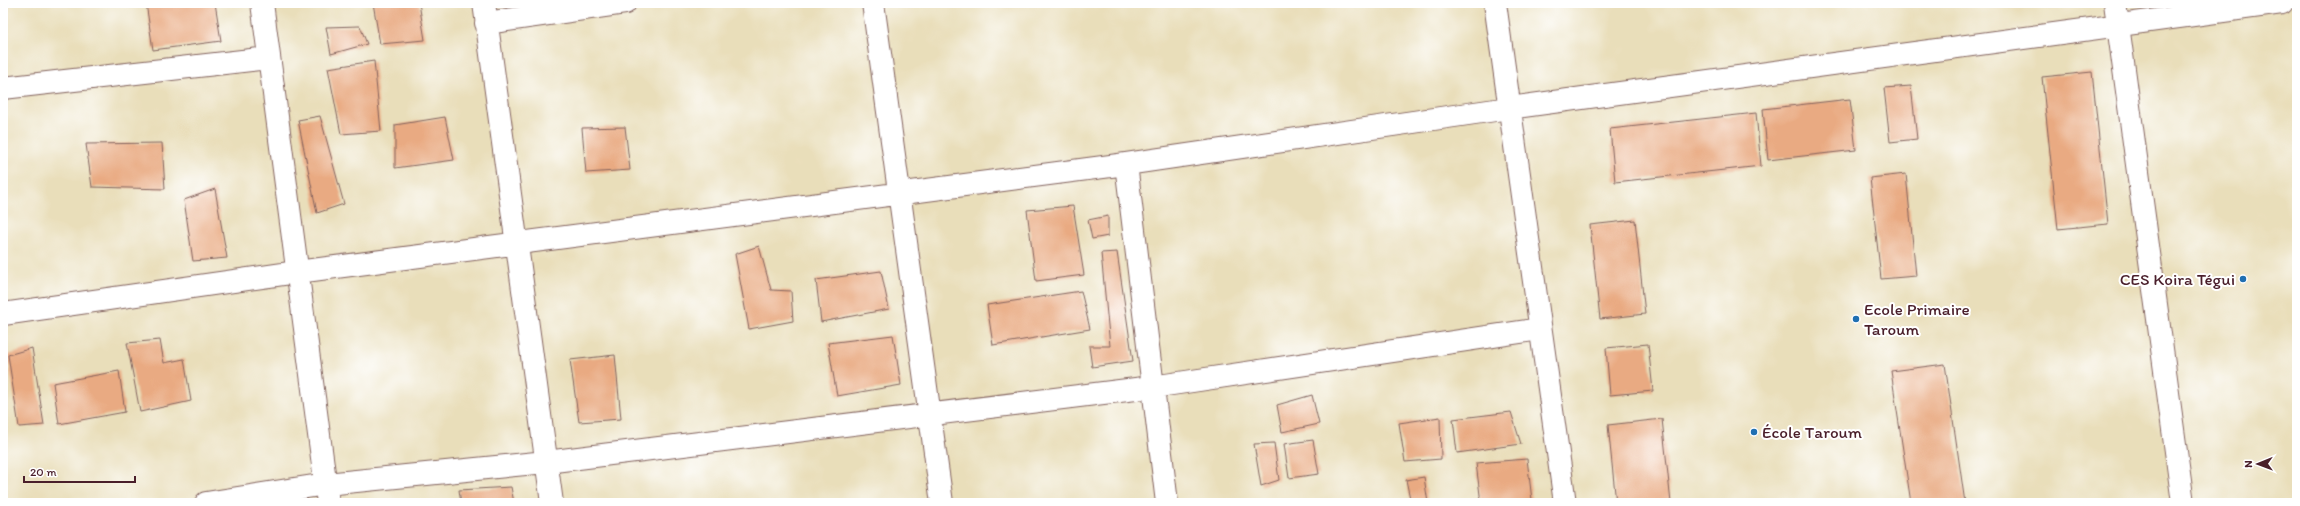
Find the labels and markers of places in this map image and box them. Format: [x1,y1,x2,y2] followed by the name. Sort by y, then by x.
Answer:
[2120,269,2235,289] place label: CES Koira Tégui
[2238,274,2248,284] marker: CES Koira Tégui
[1864,299,1970,339] place label: Ecole Primaire Taroum
[1851,314,1861,324] marker: Ecole Primaire Taroum
[1762,422,1862,442] place label: École Taroum
[1749,427,1759,437] marker: École Taroum

